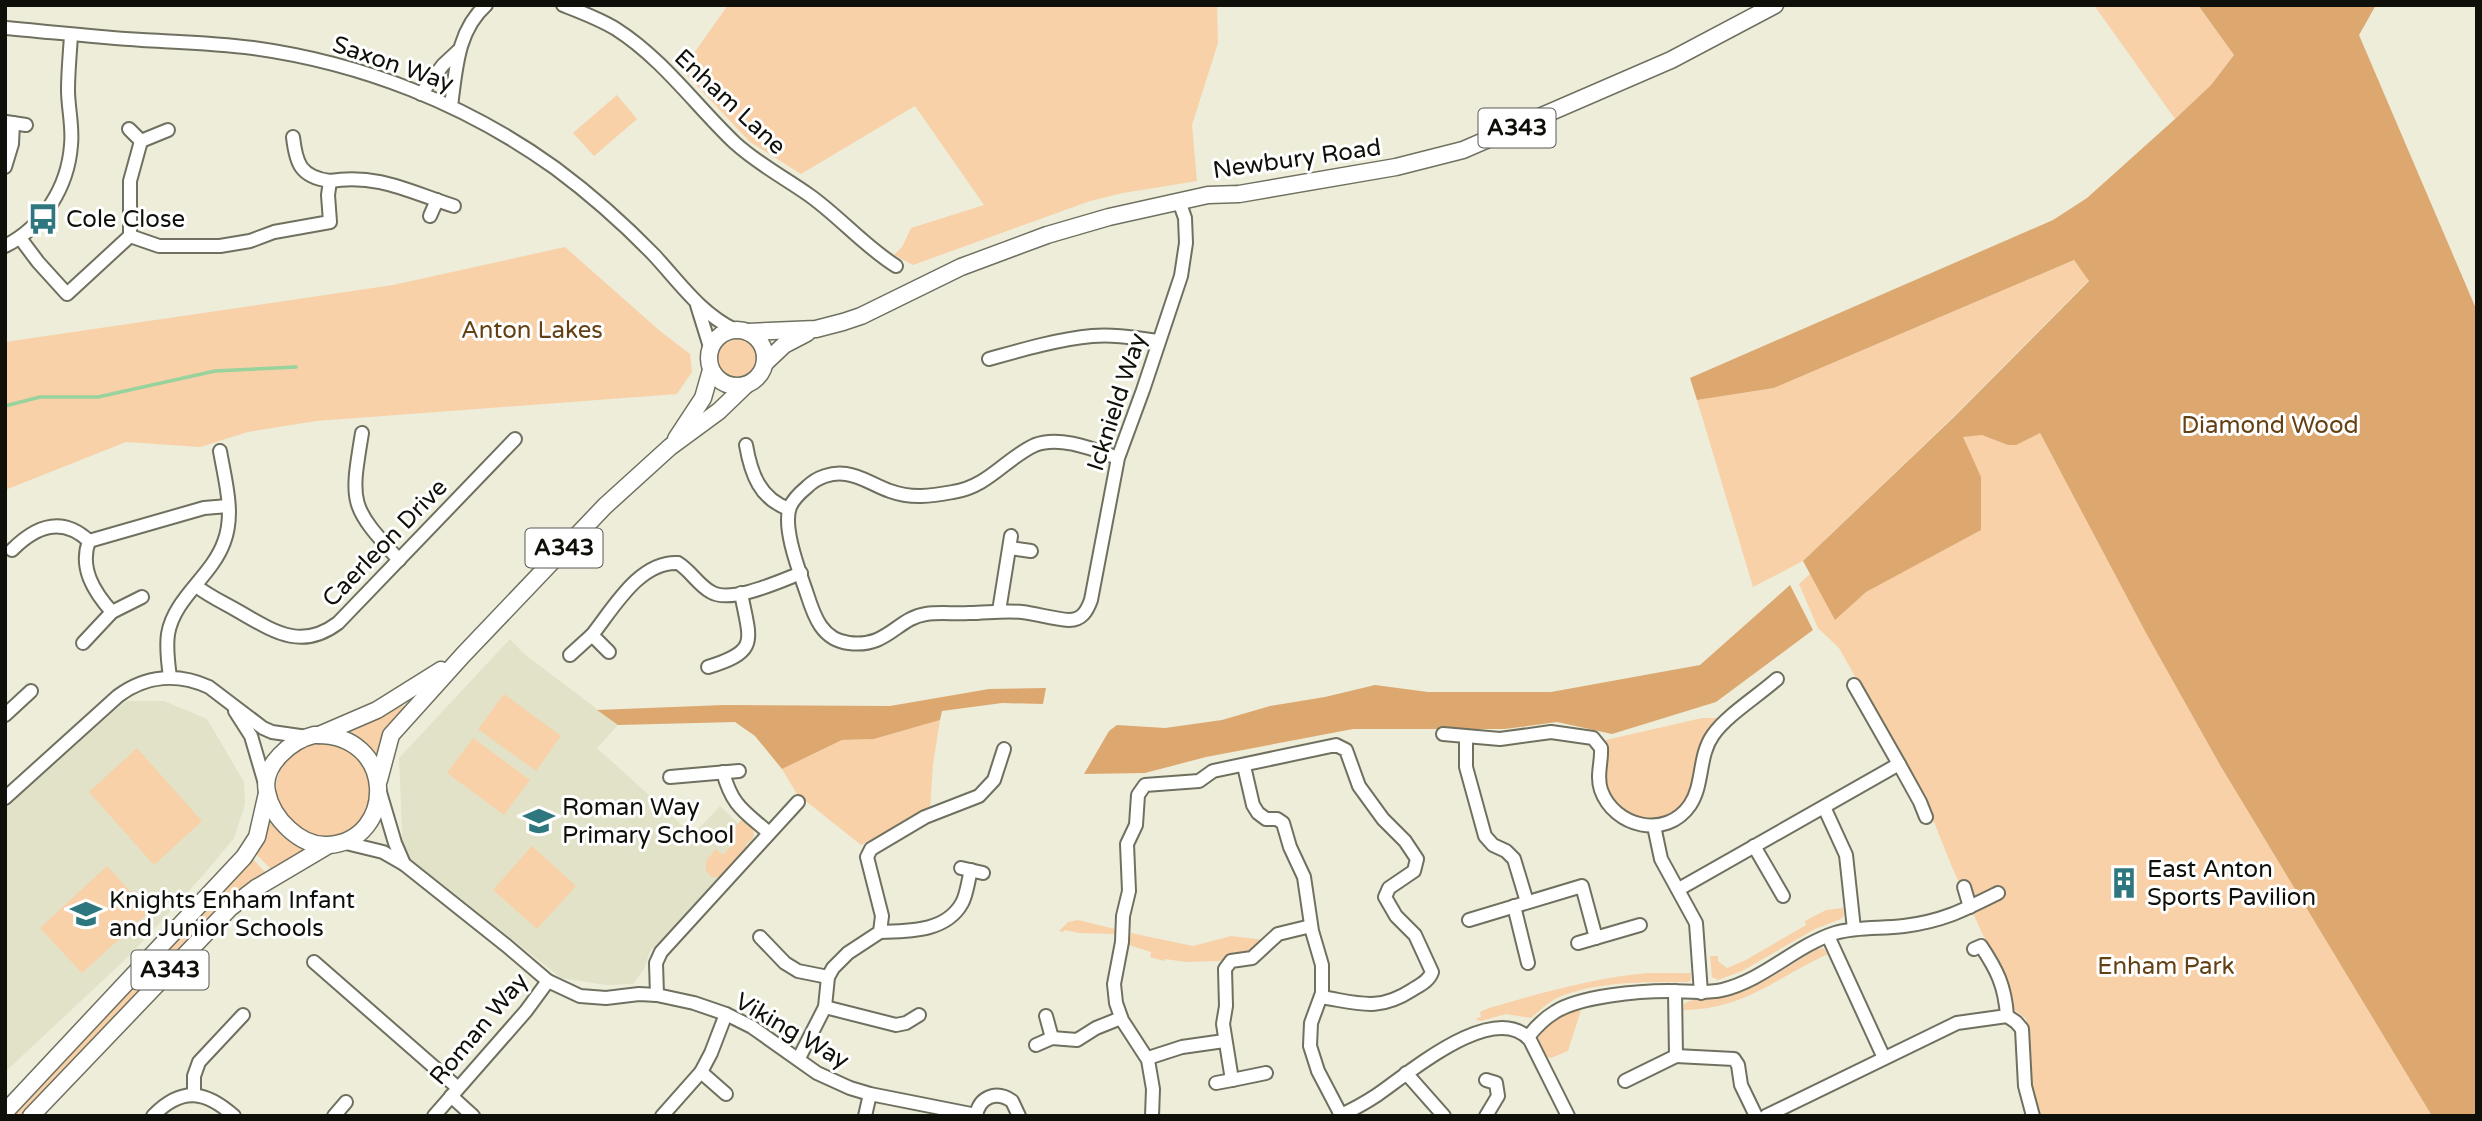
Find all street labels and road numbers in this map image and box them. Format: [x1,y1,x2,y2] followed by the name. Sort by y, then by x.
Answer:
[329,30,457,98] street label: Saxon Way
[668,43,792,161] street label: Enham Lane
[1478,108,1556,148] road number: A343
[1211,133,1383,185] street label: Newbury Road
[1081,329,1153,475] street label: Icknield Way
[317,473,453,613] street label: Caerleon Drive
[526,528,602,568] road number: A343
[132,951,208,990] road number: A343
[424,967,534,1091] street label: Roman Way
[730,987,854,1075] street label: Viking Way

